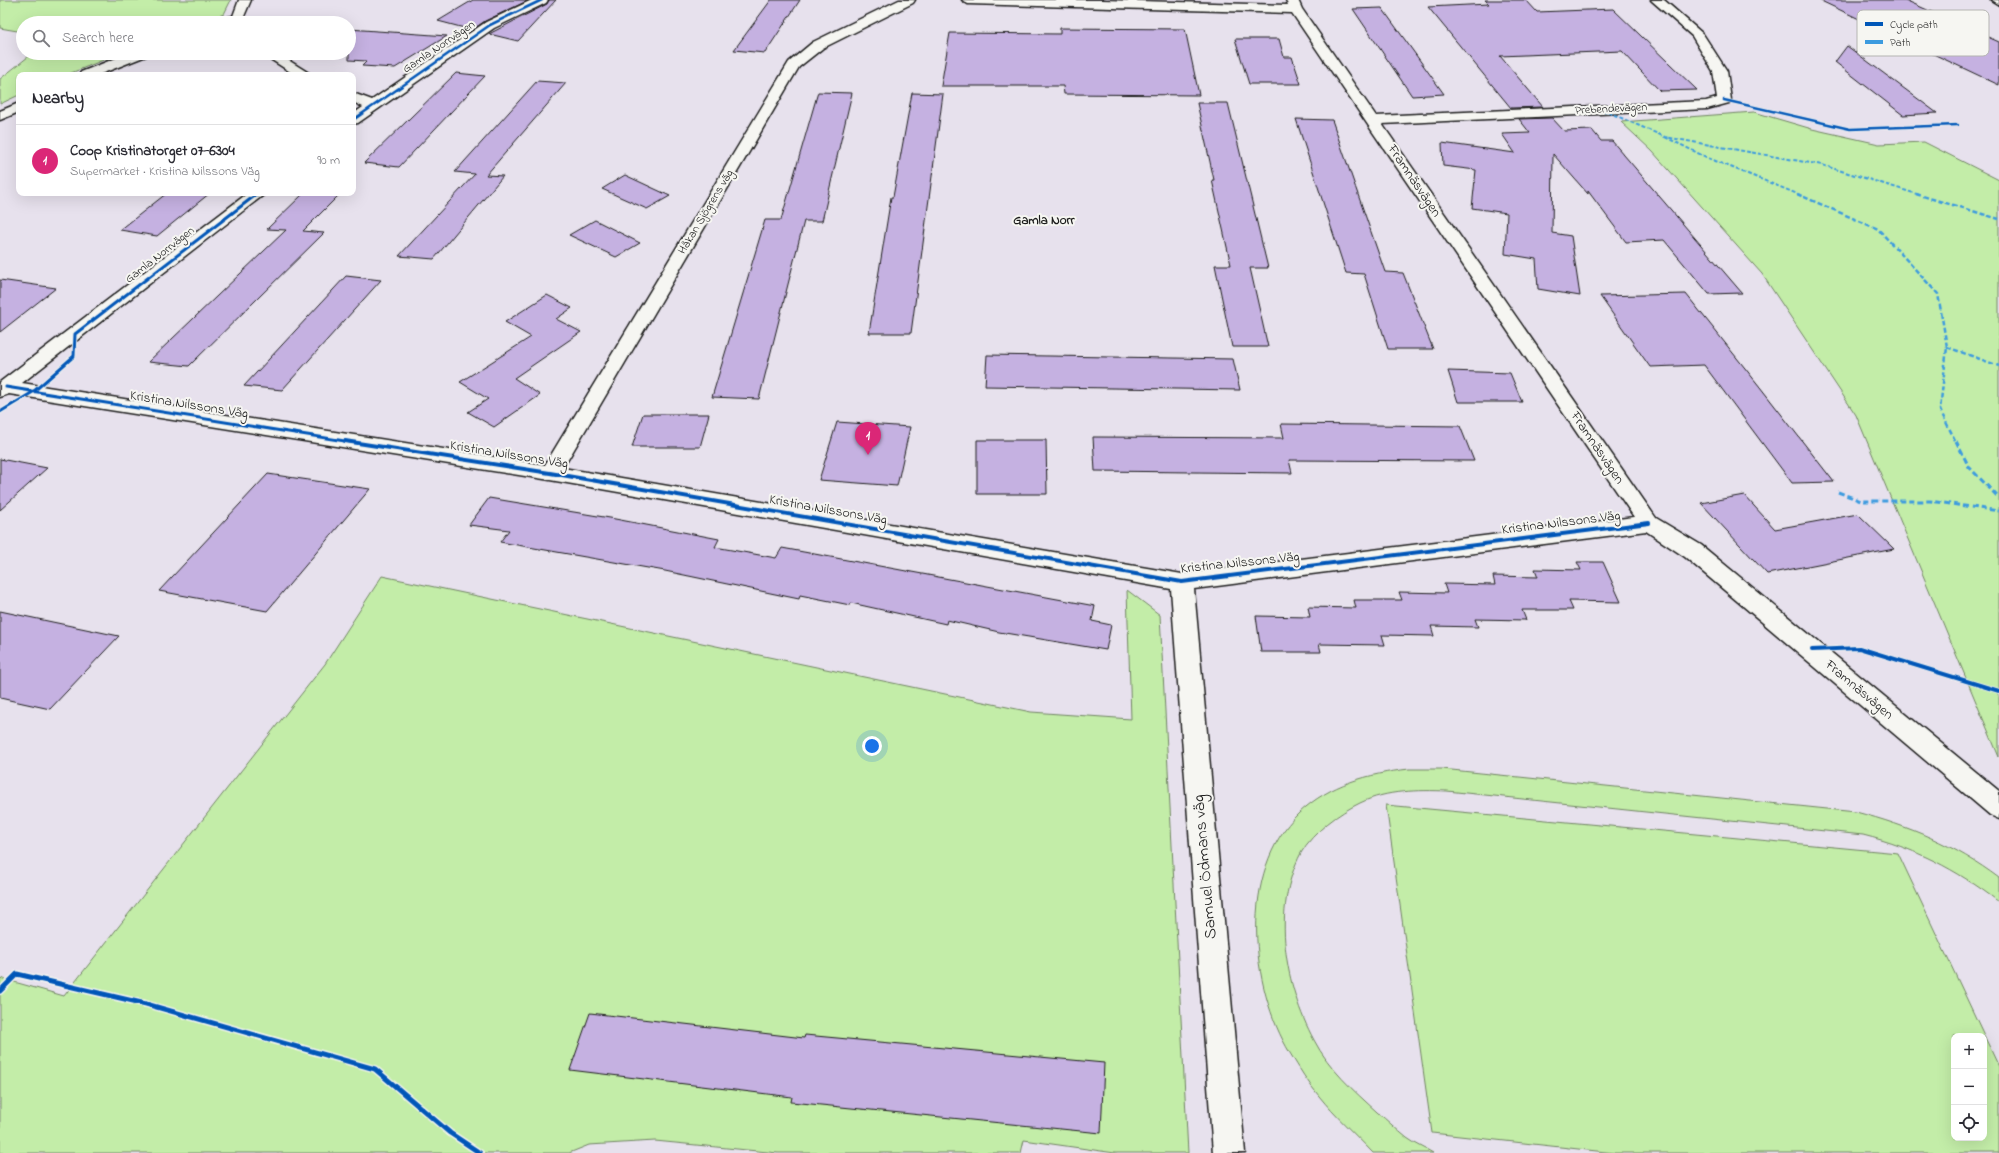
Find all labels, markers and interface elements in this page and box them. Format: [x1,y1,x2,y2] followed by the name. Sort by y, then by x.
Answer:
[1857,10,1989,56] legend
[16,16,356,60] search box
[399,16,479,79] street label: Gamla Norrvägen
[1890,17,1938,34] text: Cycle path
[30,27,52,49] icon: search
[62,27,134,49] text: Search here
[1890,35,1911,51] text: Path
[32,86,84,111] text: Nearby
[1574,98,1648,121] street label: Prebendevägen
[70,140,235,162] text: Coop Kristinatorget 07-6304
[1380,140,1446,222] street label: Framnäsvägen
[43,151,47,170] text: 1
[317,151,340,170] text: 90 m
[70,162,260,181] text: Supermarket · Kristina Nilssons Väg
[674,166,739,258] street label: Håkan Sjögrens väg
[1013,211,1076,230] district label: Gamla Norr
[121,222,199,289] street label: Gamla Norrvägen
[128,385,250,426] street label: Kristina Nilssons Väg
[1563,407,1629,489] street label: Framnäsvägen
[855,422,881,455] pin: 1
[448,435,570,476] street label: Kristina Nilssons Väg
[767,489,889,532] street label: Kristina Nilssons Väg
[1501,505,1622,542] street label: Kristina Nilssons Väg
[1180,546,1301,581] street label: Kristina Nilssons Väg
[1819,654,1898,726] street label: Framnäsvägen
[862,736,882,756] your location
[1186,794,1226,940] street label: Samuel Ödmans väg
[1951,1033,1987,1141] map controls
[1951,1033,1987,1069] button: +
[1951,1069,1987,1105] button: −
[1951,1105,1987,1141] button: locate

